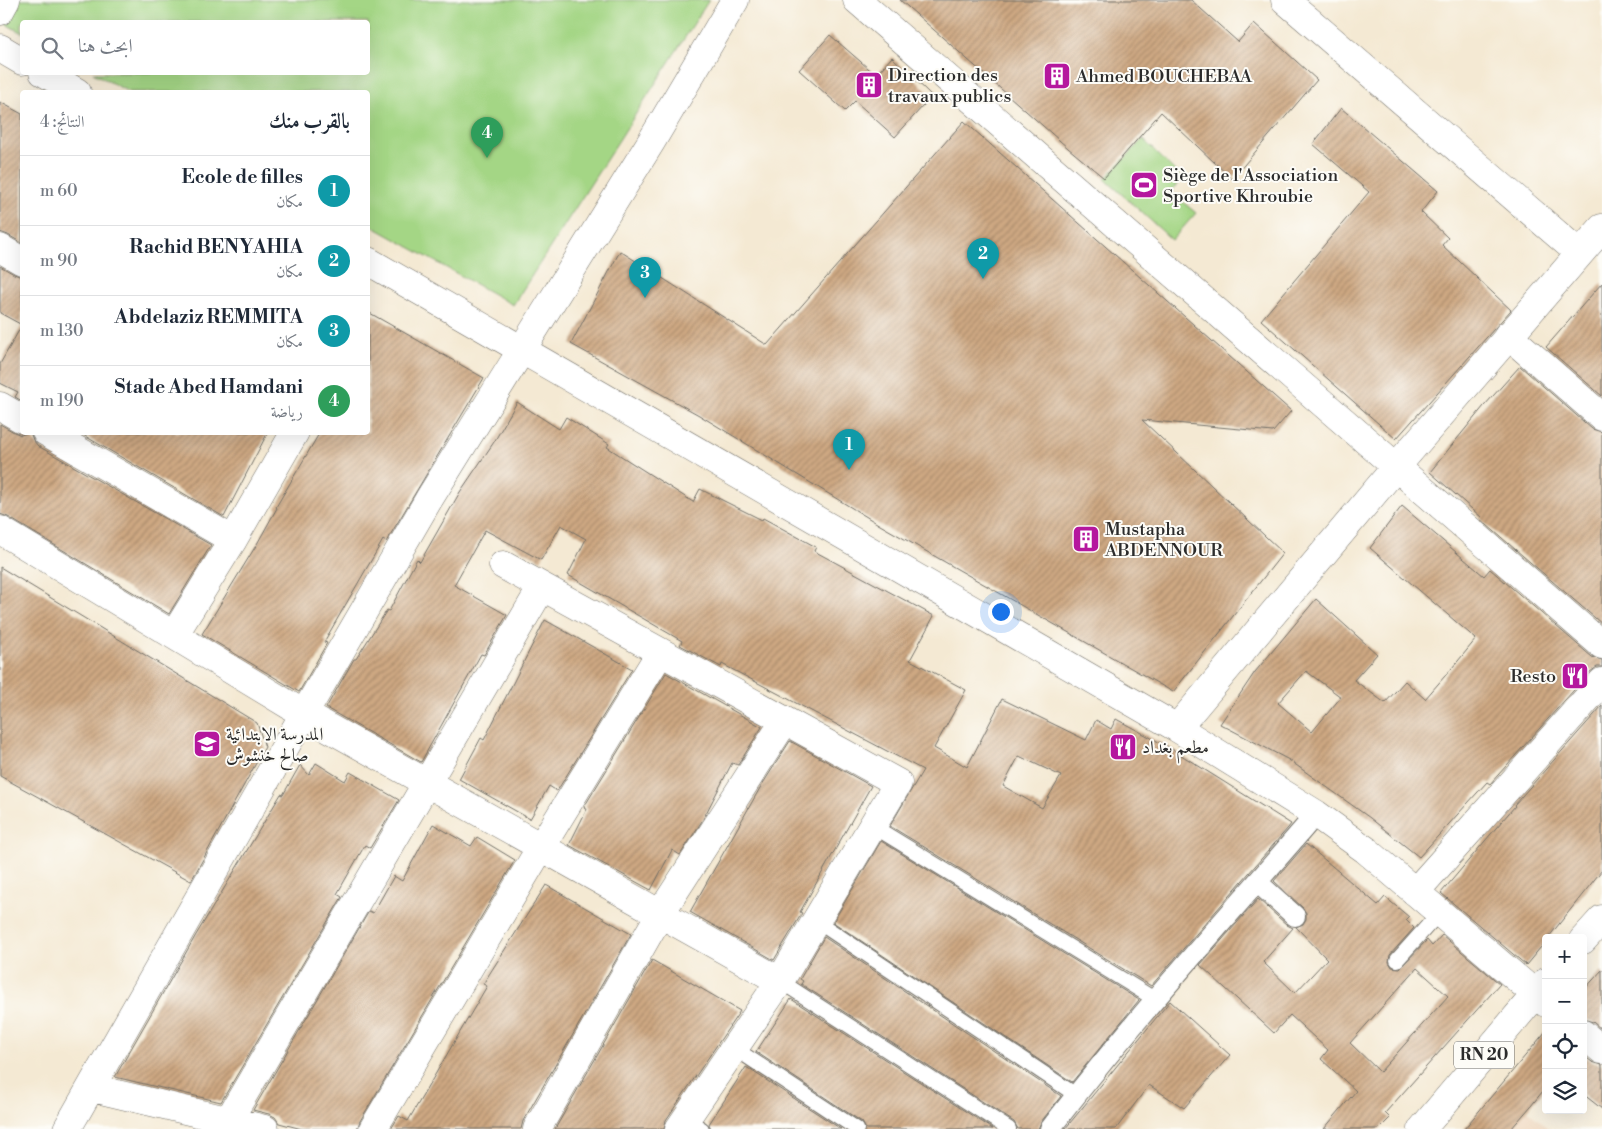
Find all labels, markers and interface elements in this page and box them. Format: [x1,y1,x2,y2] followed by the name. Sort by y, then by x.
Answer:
[20,20,370,75] search box
[38,34,66,62] icon: search
[78,34,133,58] text: ابحث هنا
[1042,61,1072,91] building icon: Ahmed BOUCHEBAA
[888,64,1011,108] place label: Direction des travaux publics
[1075,65,1253,88] place label: Ahmed BOUCHEBAA
[854,70,884,100] building icon: Direction des travaux publics
[269,109,350,135] text: بالقرب منك
[40,112,85,132] text: النتائج: 4
[471,117,503,158] pin: 4
[1163,164,1338,208] place label: Siège de l'Association Sportive Khroubie
[181,165,303,189] text: Ecole de filles
[1129,170,1159,200] sports icon: Siège de l'Association Sportive Khroubie
[40,181,78,201] text: 60 m
[330,181,338,201] text: 1
[276,192,303,212] text: مكان
[129,235,303,259] text: Rachid BENYAHIA
[967,238,999,279] pin: 2
[40,251,78,271] text: 90 m
[329,251,339,271] text: 2
[629,257,661,298] pin: 3
[276,262,303,282] text: مكان
[114,305,303,329] text: Abdelaziz REMMITA
[40,321,84,341] text: 130 m
[329,321,339,341] text: 3
[276,332,303,352] text: مكان
[114,375,303,399] text: Stade Abed Hamdani
[40,391,84,411] text: 190 m
[329,391,339,411] text: 4
[271,402,303,422] text: رياضة
[833,429,865,470] pin: 1
[1104,518,1223,562] place label: Mustapha ABDENNOUR
[1071,524,1101,554] building icon: Mustapha ABDENNOUR
[988,599,1014,625] your location
[1560,661,1590,691] restaurant icon: Resto
[1510,665,1556,688] place label: Resto
[226,723,323,771] place label: المدرسة الابتدائية صالح خنشوش
[192,729,222,759] school or university icon: المدرسة الابتدائية صالح خنشوش
[1108,732,1138,762] restaurant icon: مطعم بغداد
[1142,736,1209,764] place label: مطعم بغداد
[1542,934,1587,1114] map controls
[1542,934,1587,979] button: +
[1542,979,1587,1024] button: −
[1542,1024,1587,1069] button: locate
[1454,1042,1514,1068] road number: RN 20
[1542,1069,1587,1114] button: layers

